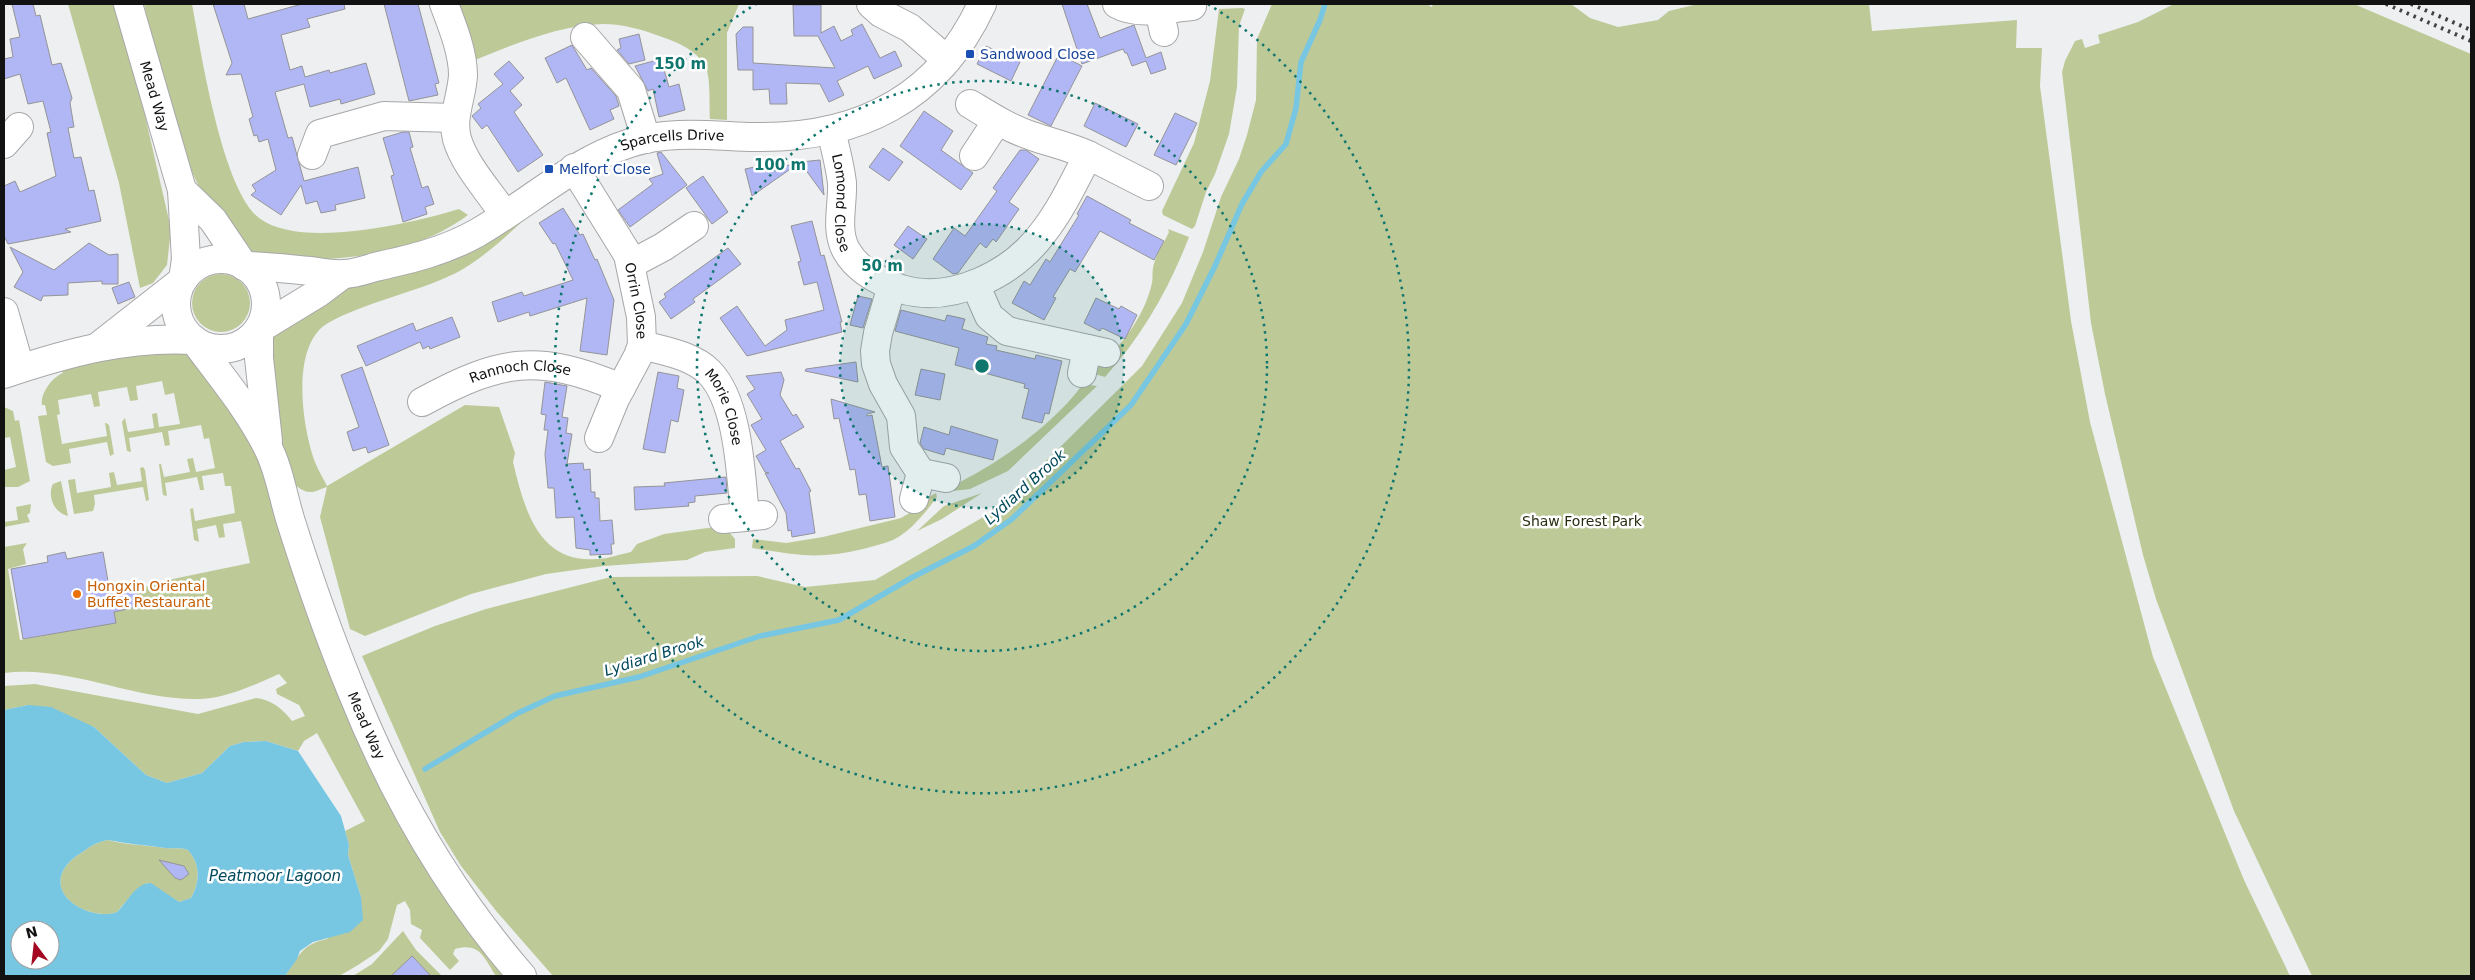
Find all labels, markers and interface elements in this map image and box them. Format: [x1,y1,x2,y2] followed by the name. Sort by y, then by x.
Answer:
[980,46,1095,62] place label: Sandwood Close
[964,48,976,60] marker: Sandwood Close
[654,55,706,73] text: 150 m
[137,59,173,133] street label: Mead Way
[618,127,725,154] street label: Sparcells Drive
[829,152,854,254] street label: Lomond Close
[754,156,806,174] text: 100 m
[559,161,651,177] place label: Melfort Close
[543,163,555,175] marker: Melfort Close
[861,257,903,275] text: 50 m
[622,261,650,339] street label: Orrin Close
[467,357,573,386] street label: Rannoch Close
[973,357,991,375] centre of rings
[702,365,745,447] street label: Morie Close
[981,445,1070,528] water label: Lydiard Brook
[1522,513,1643,529] park label: Shaw Forest Park
[87,578,211,610] place label: Hongxin Oriental Buffet Restaurant
[71,588,83,600] marker: Hongxin Oriental Buffet Restaurant
[602,632,707,680] water label: Lydiard Brook
[345,689,389,762] street label: Mead Way
[209,867,341,885] water label: Peatmoor Lagoon
[10,920,60,970] north arrow
[24,923,39,942] text: N

